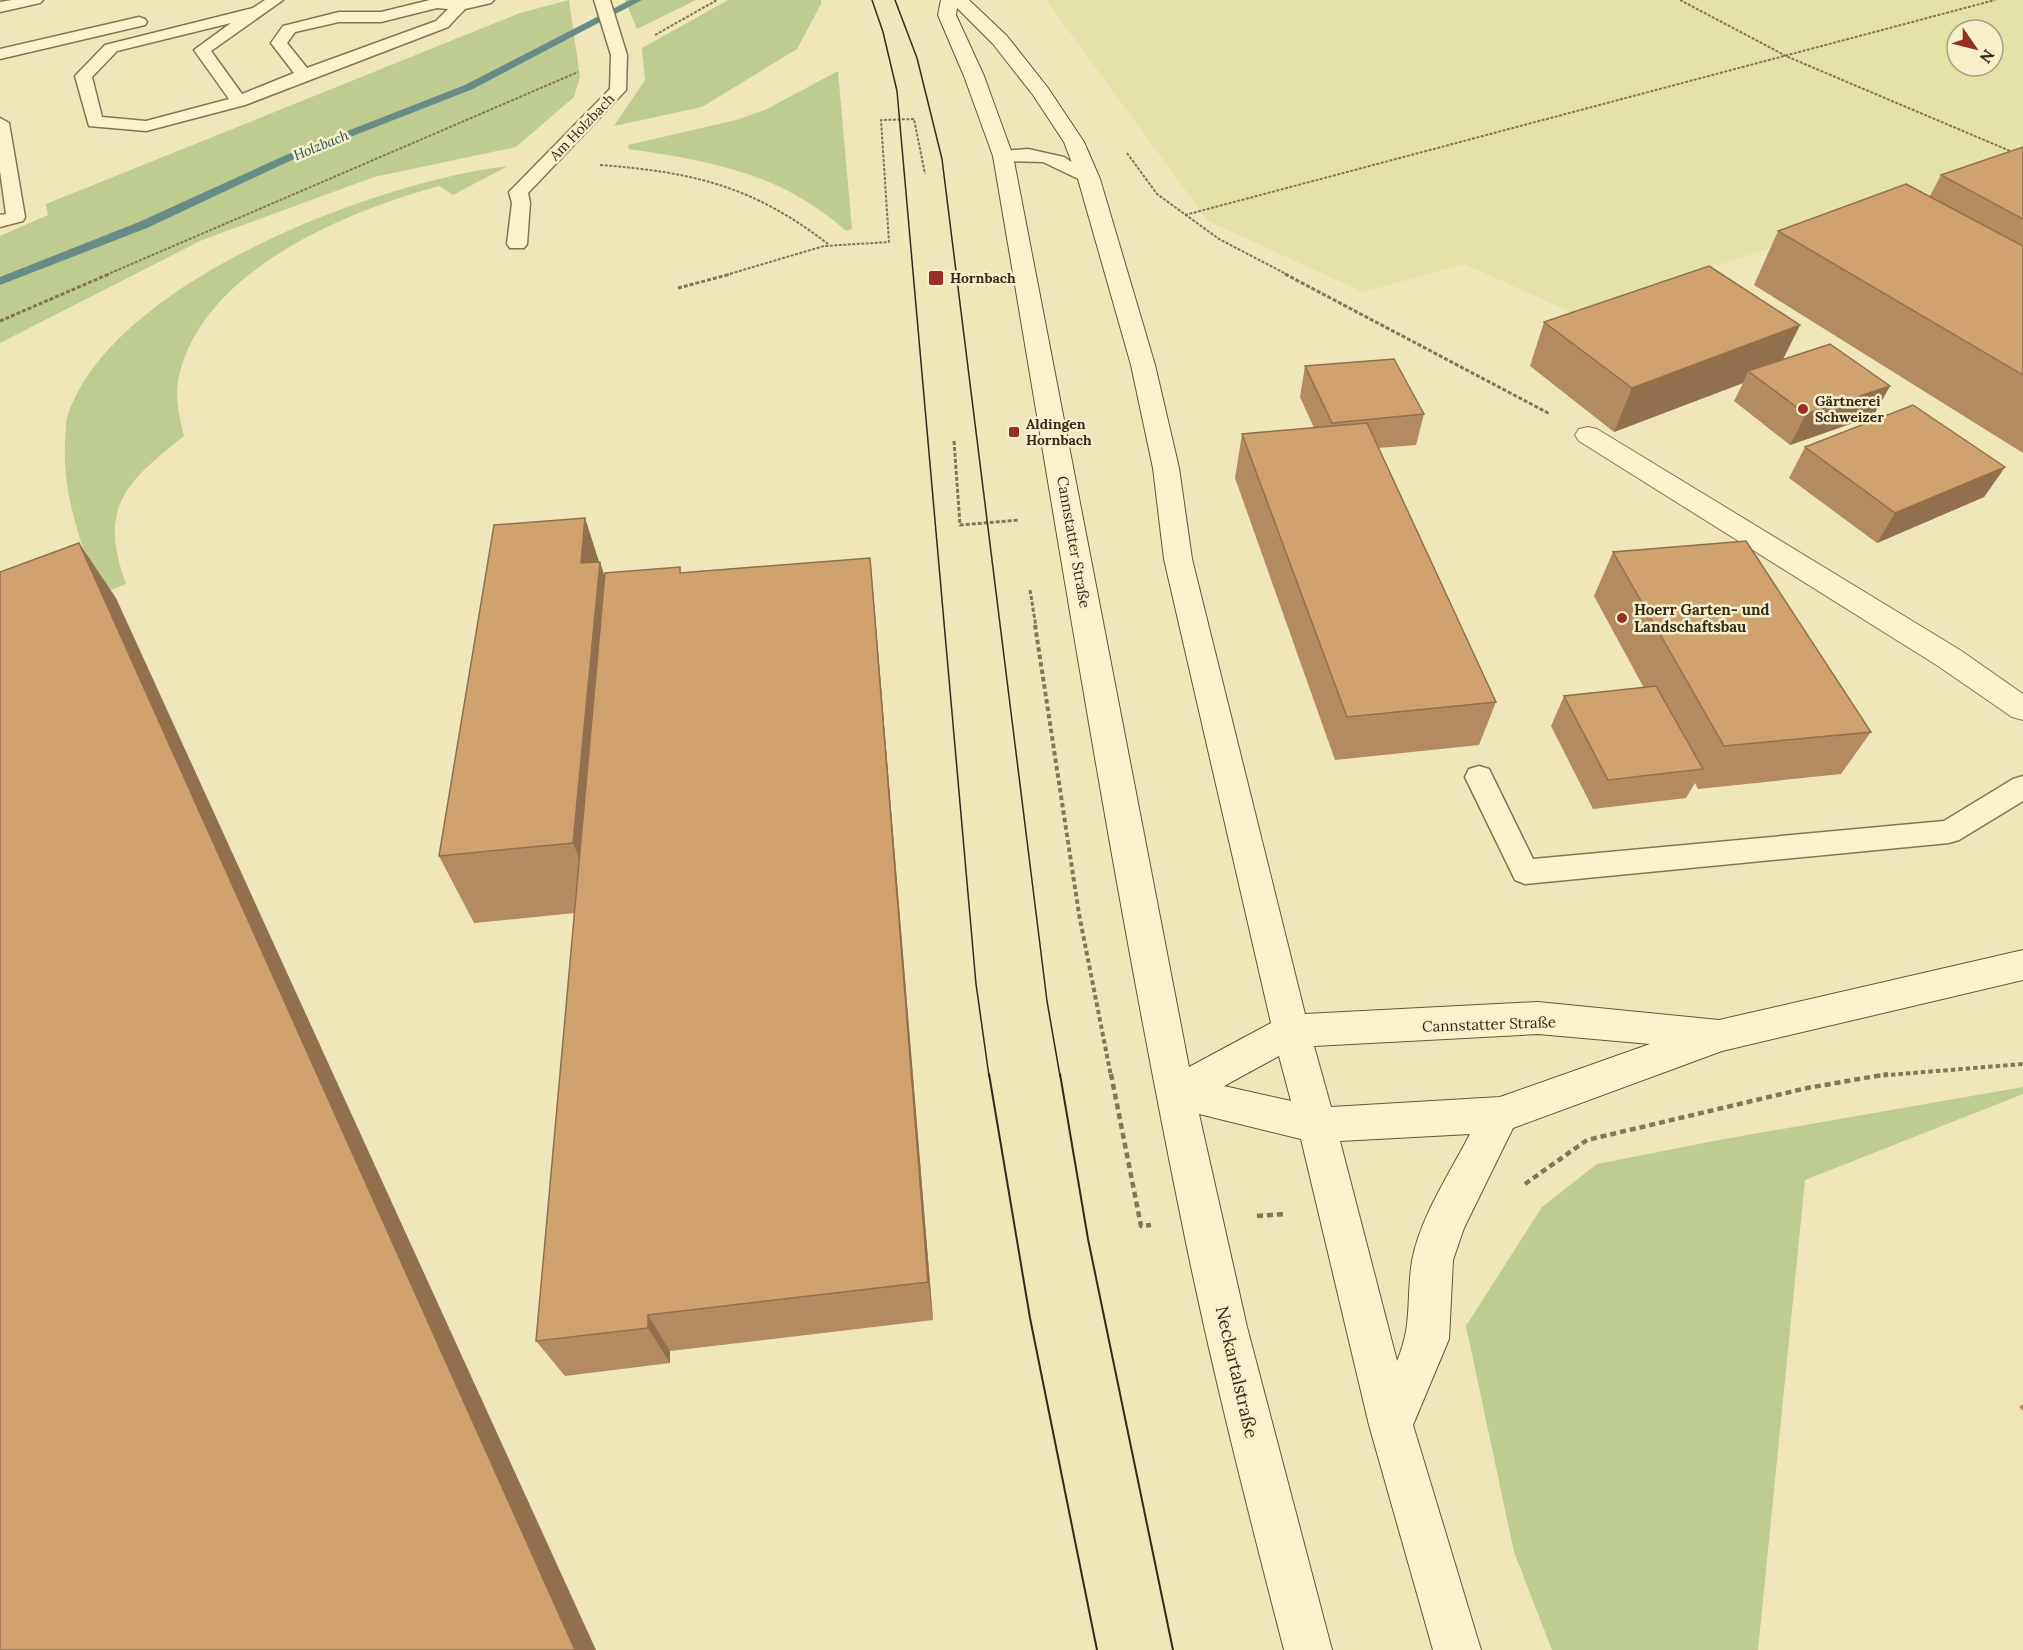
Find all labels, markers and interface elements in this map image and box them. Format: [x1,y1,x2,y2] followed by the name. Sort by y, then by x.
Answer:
[1945,18,2005,78] north arrow
[1976,46,1999,67] text: N
[545,90,618,165] street label: Am Holzbach
[291,126,351,164] water label: Holzbach
[927,269,945,287] marker: Hornbach
[950,269,1016,287] place label: Hornbach
[1815,392,1884,426] place label: Gärtnerei Schweizer
[1796,402,1810,416] marker: Gärtnerei Schweizer
[1026,415,1092,449] place label: Aldingen Hornbach
[1007,425,1021,439] marker: Aldingen Hornbach
[1053,474,1095,610] street label: Cannstatter Straße
[1634,600,1770,636] place label: Hoerr Garten- und Landschaftsbau
[1615,611,1629,625] marker: Hoerr Garten- und Landschaftsbau
[1422,1012,1556,1036] street label: Cannstatter Straße
[1211,1304,1263,1441] street label: Neckartalstraße

